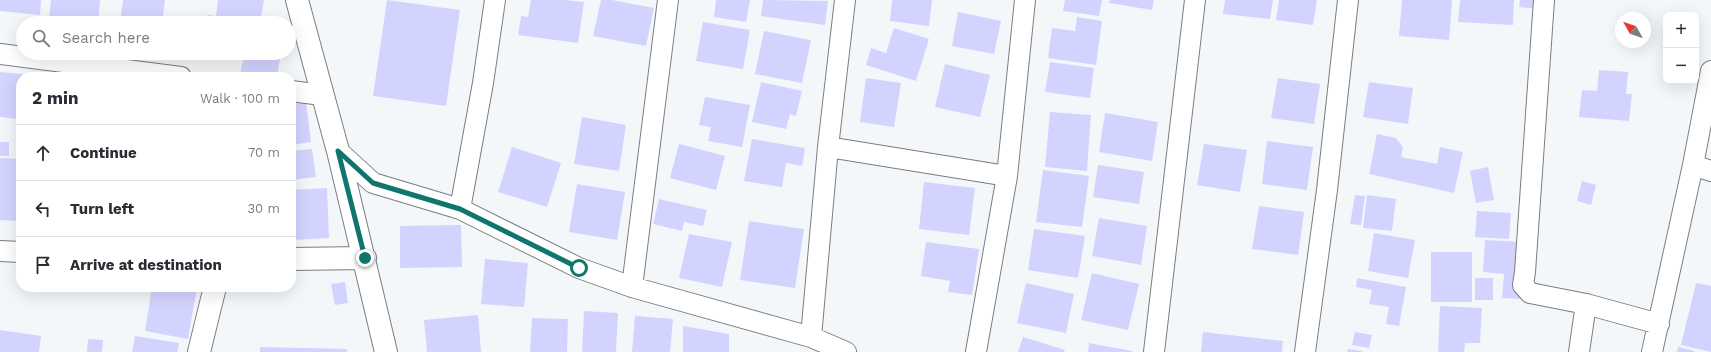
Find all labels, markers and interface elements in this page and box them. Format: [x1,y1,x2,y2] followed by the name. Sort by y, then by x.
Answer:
[1615,12,1651,48] north arrow
[1663,12,1699,84] map controls
[1663,12,1699,48] button: +
[16,16,296,60] search box
[30,27,52,49] icon: search
[62,29,150,47] text: Search here
[1663,48,1699,84] button: −
[32,88,78,108] text: 2 min
[200,91,280,106] text: Walk · 100 m
[32,142,54,164] icon: ahead
[70,144,137,162] text: Continue
[248,145,280,160] text: 70 m
[32,198,54,220] icon: left
[70,200,134,218] text: Turn left
[248,201,280,216] text: 30 m
[356,249,374,267] route end
[32,254,54,276] icon: arrive
[70,256,222,274] text: Arrive at destination
[570,259,588,277] route start

